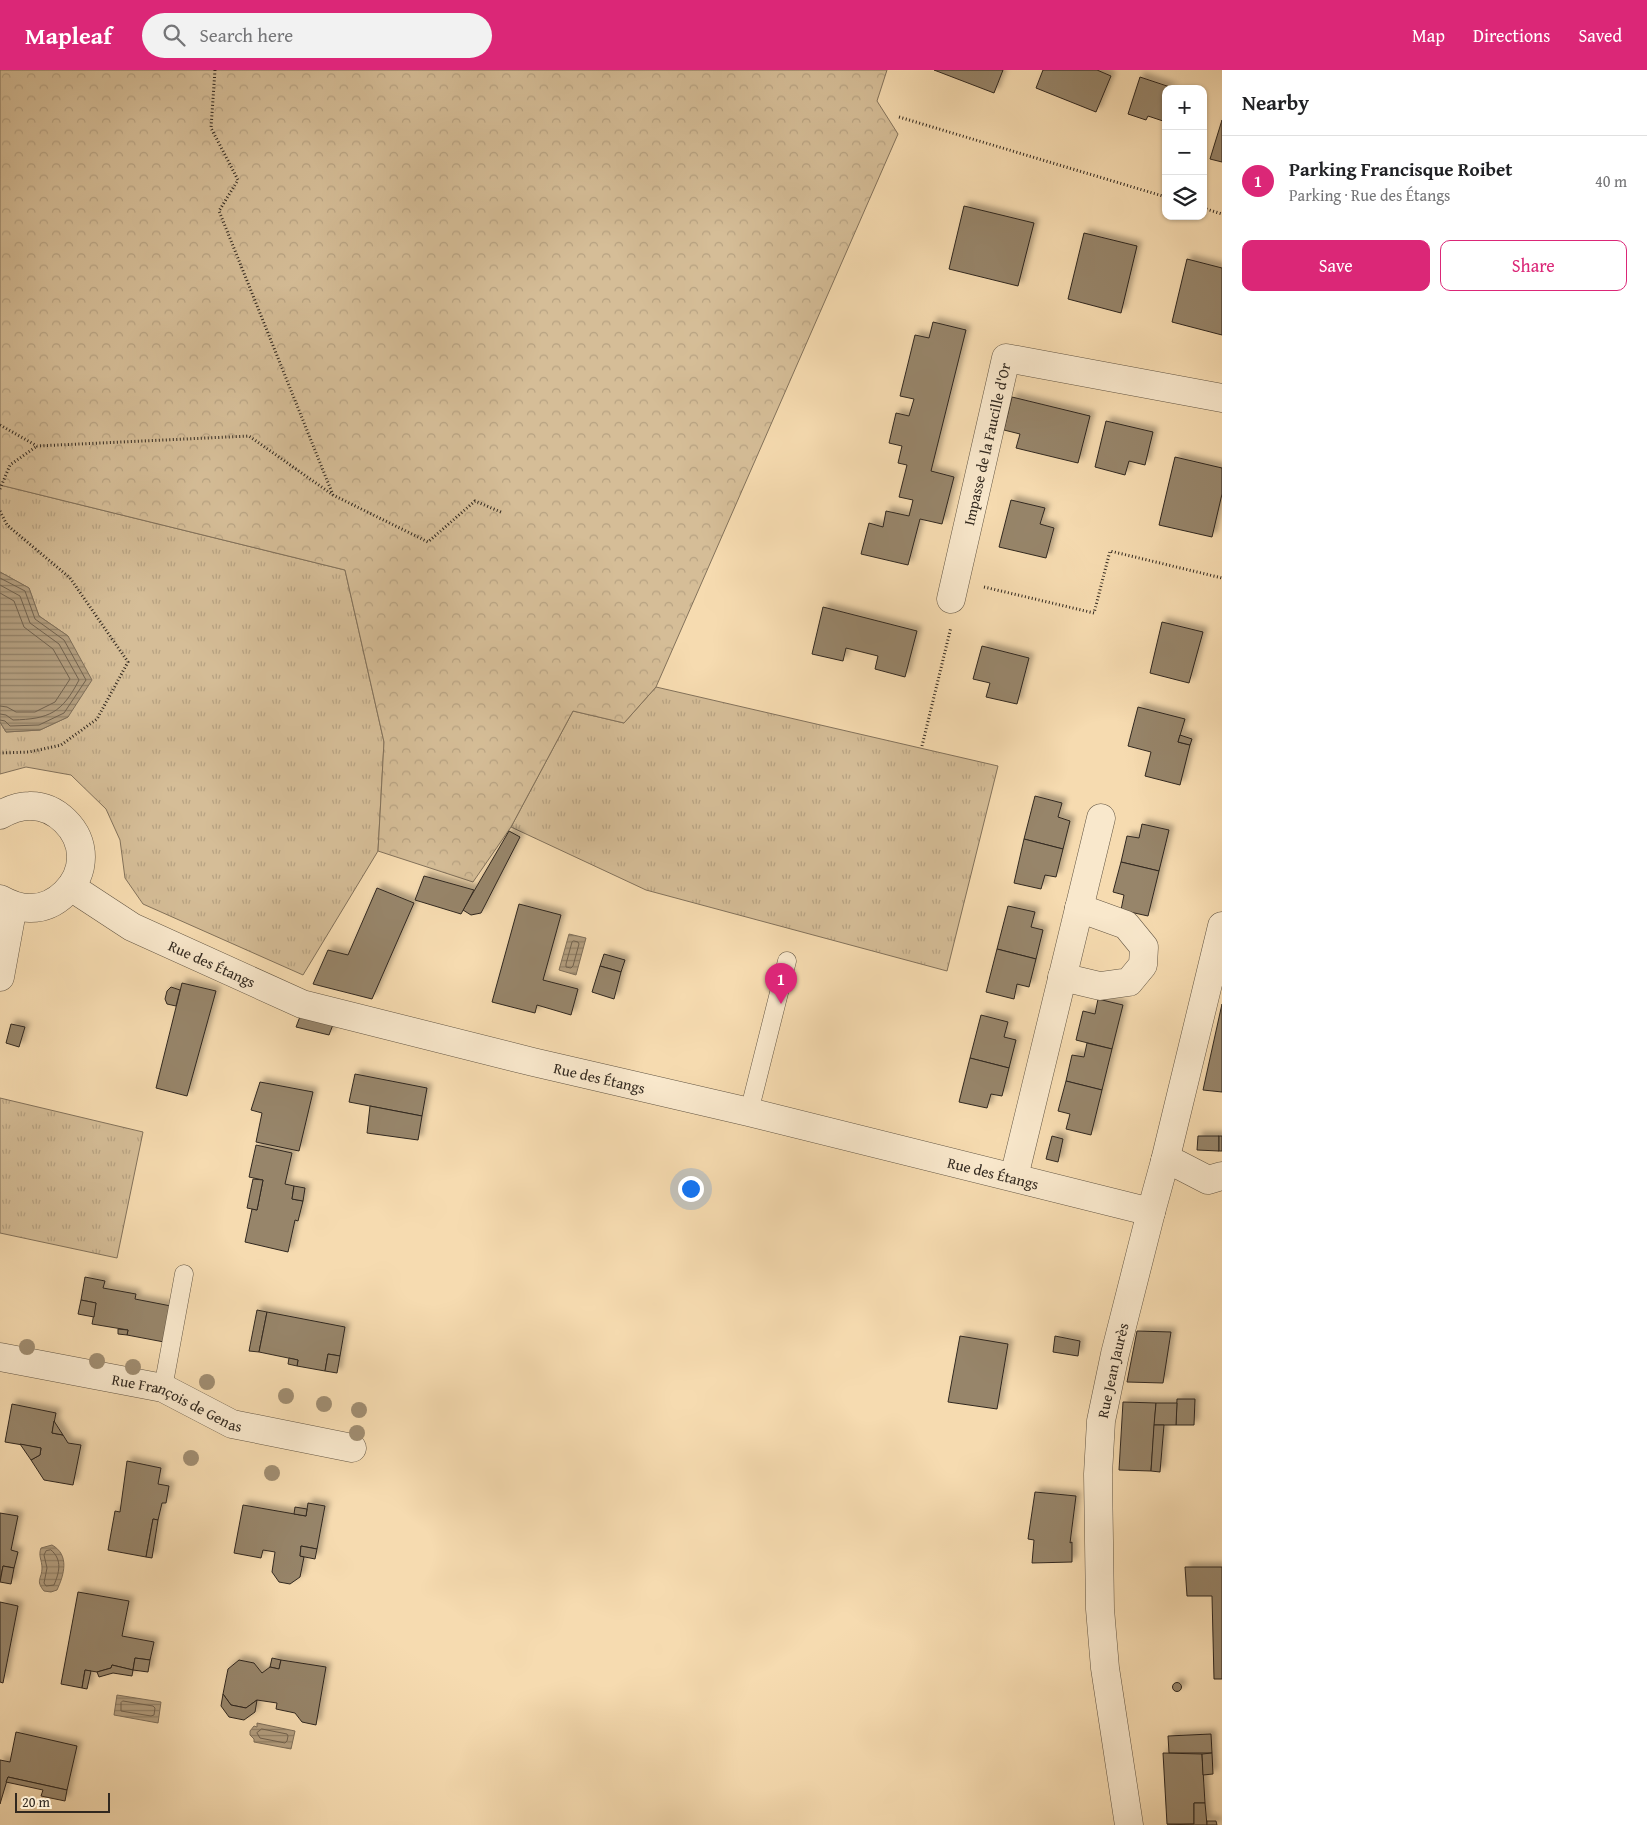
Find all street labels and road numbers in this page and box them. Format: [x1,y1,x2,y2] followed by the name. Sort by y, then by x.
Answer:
[958,361,1015,527] street label: Impasse de la Faucille d'Or
[165,935,259,992] street label: Rue des Étangs
[552,1057,647,1098] street label: Rue des Étangs
[945,1151,1041,1194] street label: Rue des Étangs
[1091,1320,1133,1420] street label: Rue Jean Jaurès
[110,1368,244,1436] street label: Rue François de Genas

